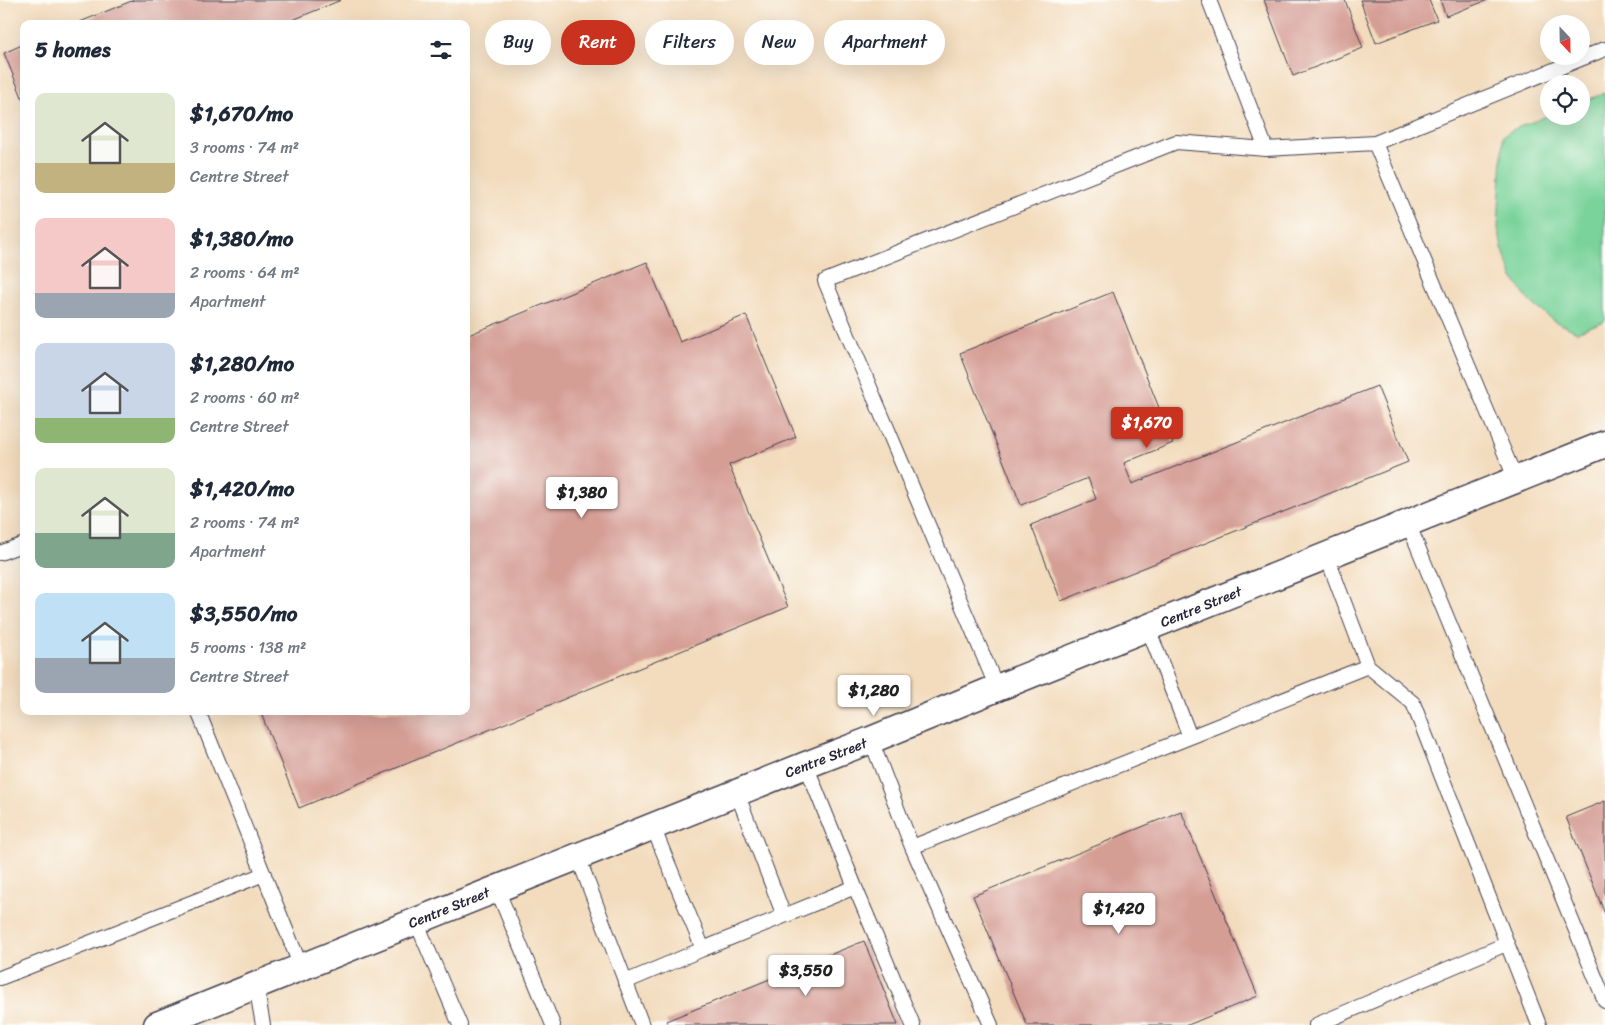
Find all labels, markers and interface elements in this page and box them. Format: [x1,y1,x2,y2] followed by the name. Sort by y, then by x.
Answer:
[1540,15,1590,65] north arrow
[1540,15,1590,125] map controls
[485,20,551,65] chip: Buy
[561,20,635,65] chip: Rent
[645,20,734,65] chip: Filters
[744,20,814,65] chip: New
[824,20,945,65] chip: Apartment
[35,31,111,69] text: 5 homes
[427,36,455,64] icon: filters
[1540,75,1590,125] button: locate
[190,95,293,133] text: $1,670/mo
[75,113,135,173] icon: home
[190,133,299,162] text: 3 rooms · 74 m²
[190,162,289,191] text: Centre Street
[190,220,293,258] text: $1,380/mo
[75,238,135,298] icon: home
[190,258,300,287] text: 2 rooms · 64 m²
[190,287,266,316] text: Apartment
[190,345,294,383] text: $1,280/mo
[75,363,135,423] icon: home
[190,383,300,412] text: 2 rooms · 60 m²
[1106,406,1188,449] pin: $1,670
[1122,408,1172,437] text: $1,670
[190,412,289,441] text: Centre Street
[190,470,295,508] text: $1,420/mo
[541,476,623,519] pin: $1,380
[557,478,607,507] text: $1,380
[75,488,135,548] icon: home
[190,508,300,537] text: 2 rooms · 74 m²
[190,537,266,566] text: Apartment
[1156,579,1247,635] street label: Centre Street
[190,595,297,633] text: $3,550/mo
[75,613,135,673] icon: home
[190,633,306,662] text: 5 rooms · 138 m²
[190,662,289,691] text: Centre Street
[833,674,915,717] pin: $1,280
[849,676,899,705] text: $1,280
[781,730,872,785] street label: Centre Street
[404,880,495,936] street label: Centre Street
[1078,892,1160,935] pin: $1,420
[1093,894,1145,923] text: $1,420
[765,954,847,997] pin: $3,550
[779,956,833,985] text: $3,550

